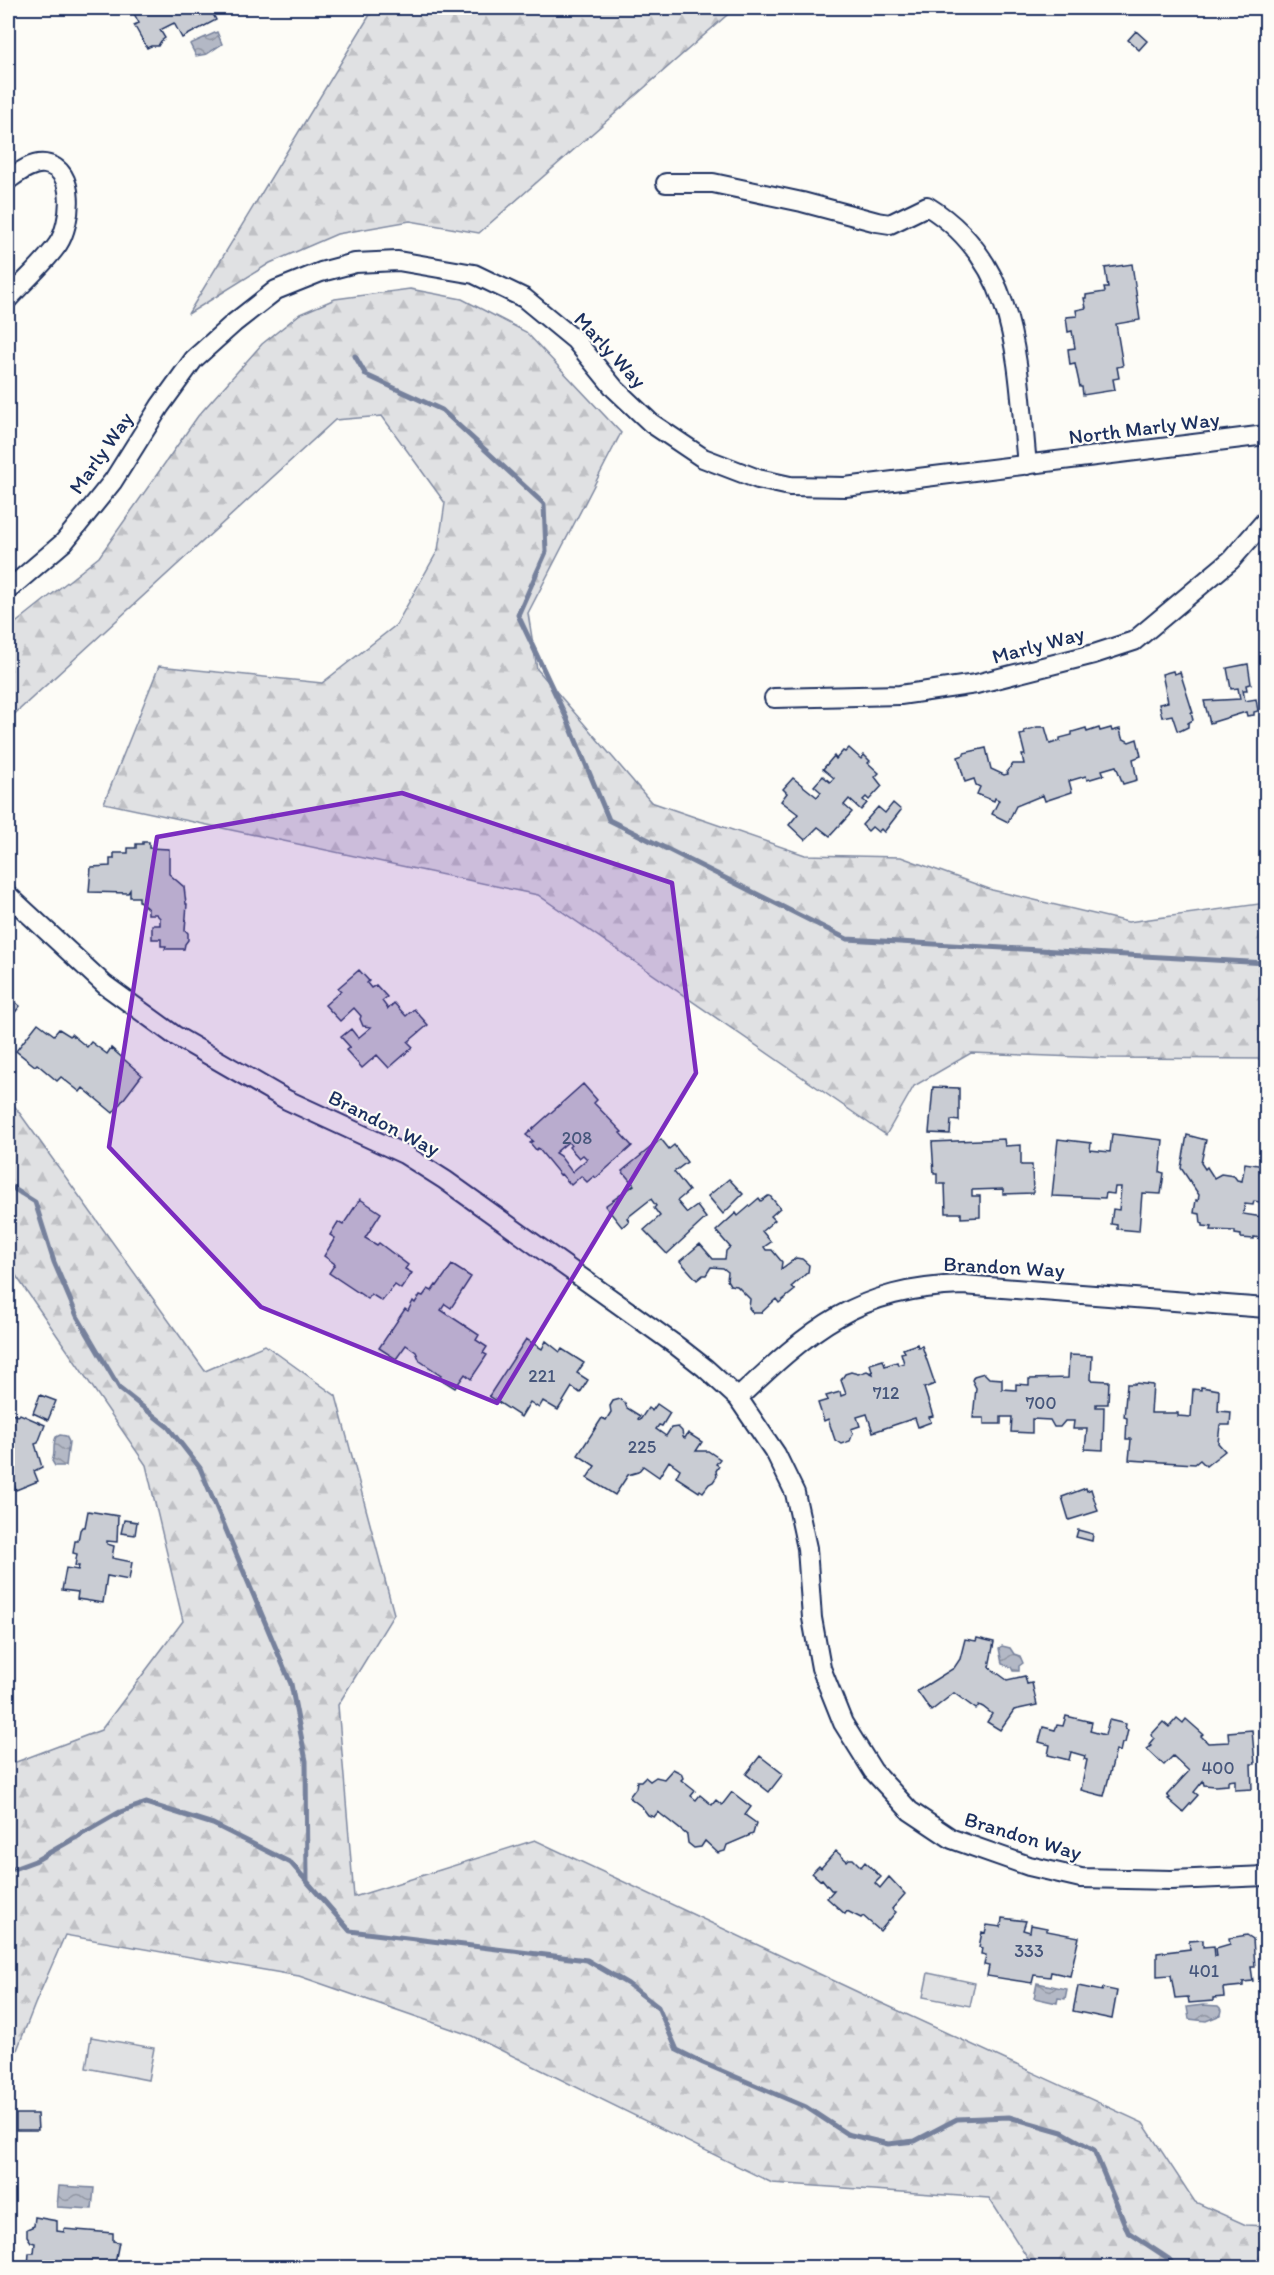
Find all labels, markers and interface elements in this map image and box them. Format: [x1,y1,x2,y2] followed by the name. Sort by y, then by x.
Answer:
[569,307,652,393] street label: Marly Way
[1067,406,1221,449] street label: North Marly Way
[63,407,138,499] street label: Marly Way
[989,620,1087,669] street label: Marly Way
[324,1084,444,1161] street label: Brandon Way
[562,1127,592,1149] house number: 208
[943,1251,1065,1282] street label: Brandon Way
[528,1365,556,1387] house number: 221
[873,1382,900,1404] house number: 712
[1025,1392,1057,1414] house number: 700
[628,1436,656,1458] house number: 225
[1202,1757,1235,1779] house number: 400
[961,1806,1085,1865] street label: Brandon Way
[1014,1940,1044,1962] house number: 333
[1189,1960,1219,1982] house number: 401

